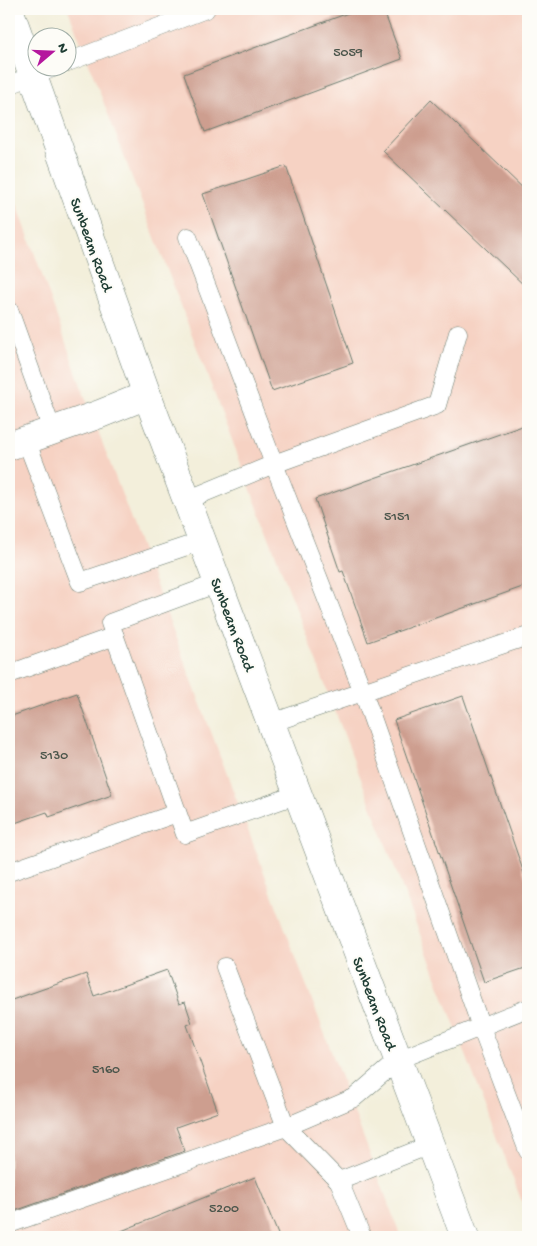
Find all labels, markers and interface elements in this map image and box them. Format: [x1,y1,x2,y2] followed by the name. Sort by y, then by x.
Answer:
[28,28,78,78] north arrow
[52,41,71,56] text: N
[333,45,363,62] house number: 5059
[64,196,116,296] street label: Sunbeam Road
[384,509,410,526] house number: 5151
[204,576,258,676] street label: Sunbeam Road
[40,748,68,765] house number: 5130
[346,955,400,1055] street label: Sunbeam Road
[92,1062,120,1079] house number: 5160
[209,1201,239,1218] house number: 5200

